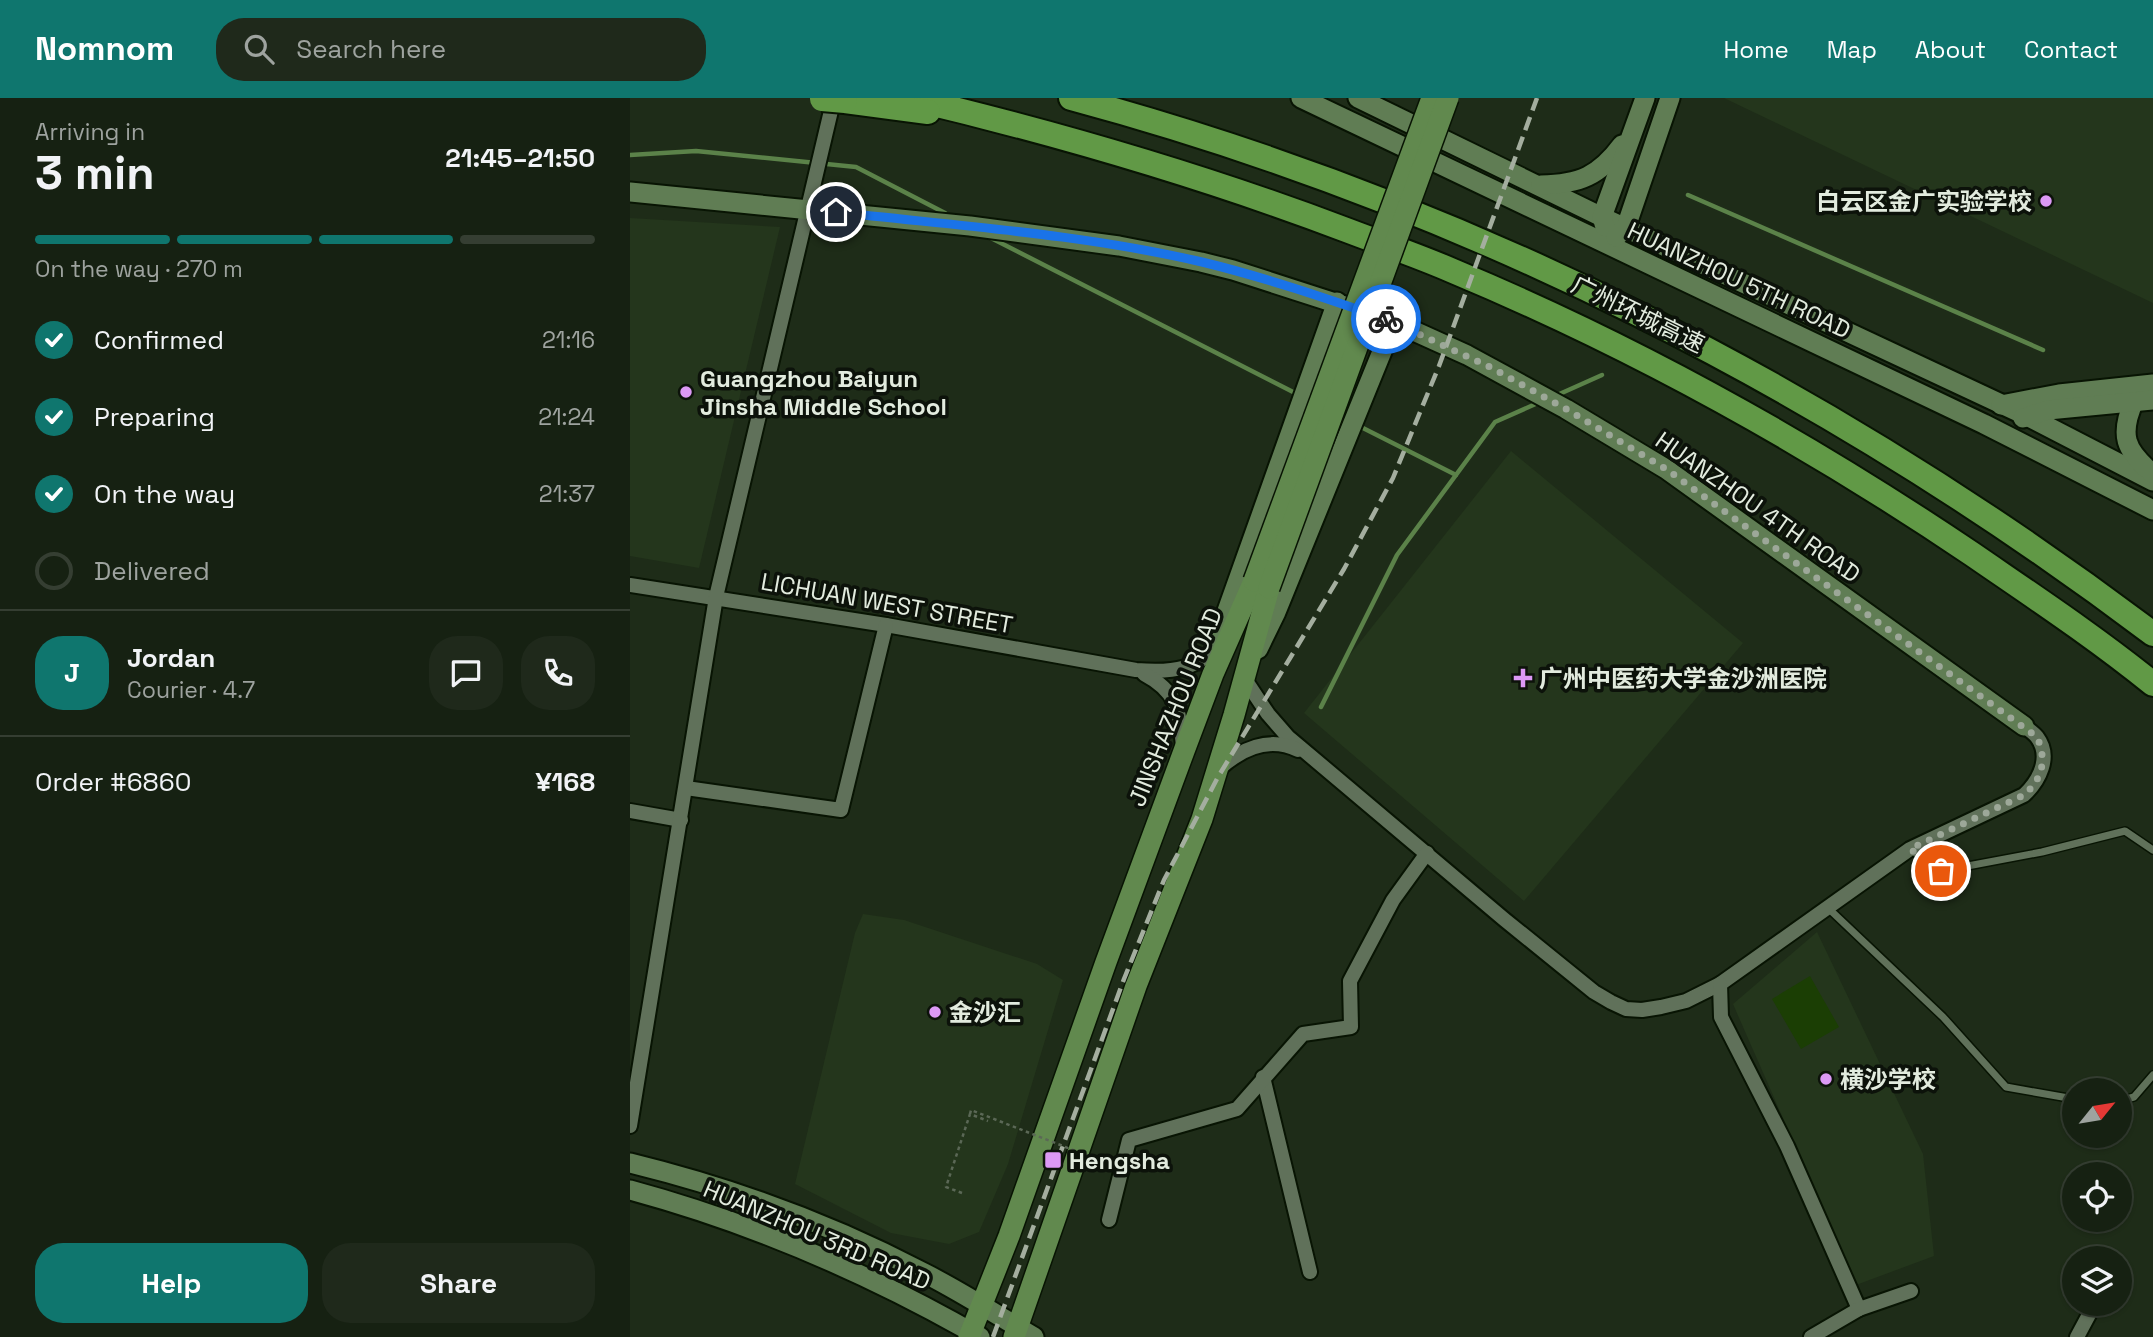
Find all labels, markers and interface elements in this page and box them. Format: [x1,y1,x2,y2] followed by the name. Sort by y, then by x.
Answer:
[216,18,706,81] search box
[35,28,174,70] text: Nomnom
[240,30,278,68] icon: search
[296,32,446,66] text: Search here
[1723,34,1789,65] text: Home
[1827,34,1877,65] text: Map
[1915,34,1986,65] text: About
[2024,34,2118,65] text: Contact
[35,117,145,147] text: Arriving in
[445,141,595,175] text: 21:45–21:50
[35,144,155,202] text: 3 min
[806,182,866,242] pin
[1816,186,2032,217] place label: 白云区金广实验学校
[817,193,855,231] icon: home
[2038,193,2054,209] marker: 白云区金广实验学校
[1622,215,1856,345] street label: HUANZHOU 5TH ROAD
[35,254,243,284] text: On the way · 270 m
[1566,269,1710,359] street label: 广州环城高速
[1351,284,1421,354] courier
[1367,300,1405,338] icon: bike
[35,321,73,359] icon: check
[94,323,224,357] text: Confirmed
[542,325,595,355] text: 21:16
[700,363,947,422] place label: Guangzhou Baiyun Jinsha Middle School
[678,384,694,400] marker: Guangzhou Baiyun Jinsha Middle School
[35,398,73,436] icon: check
[94,400,215,434] text: Preparing
[538,402,595,432] text: 21:24
[1649,425,1867,589] street label: HUANZHOU 4TH ROAD
[35,475,73,513] icon: check
[94,477,235,511] text: On the way
[539,479,595,509] text: 21:37
[94,554,210,588] text: Delivered
[759,566,1015,640] street label: LICHUAN WEST STREET
[1121,603,1229,811] street label: JINSHAZHOU ROAD
[429,636,503,710] button: chat
[521,636,595,710] button: phone
[127,641,215,675] text: Jordan
[64,656,80,690] text: J
[1539,663,1827,694] place label: 广州中医药大学金沙洲医院
[1513,668,1533,688] marker: 广州中医药大学金沙洲医院
[127,675,255,705] text: Courier · 4.7
[35,765,191,799] text: Order #6860
[535,765,595,799] text: ¥168
[1911,841,1971,901] pin
[1922,852,1960,890] icon: bag
[949,997,1021,1028] place label: 金沙汇
[927,1004,943,1020] marker: 金沙汇
[1840,1064,1936,1095] place label: 横沙学校
[1818,1071,1834,1087] marker: 横沙学校
[2062,1078,2132,1148] north arrow
[2062,1078,2132,1316] map controls
[1069,1145,1170,1176] place label: Hengsha
[1043,1150,1063,1170] marker: Hengsha
[2062,1162,2132,1232] button: locate
[699,1173,935,1297] street label: HUANZHOU 3RD ROAD
[35,1243,308,1323] button: Help
[322,1243,595,1323] button: Share
[2062,1246,2132,1316] button: layers

